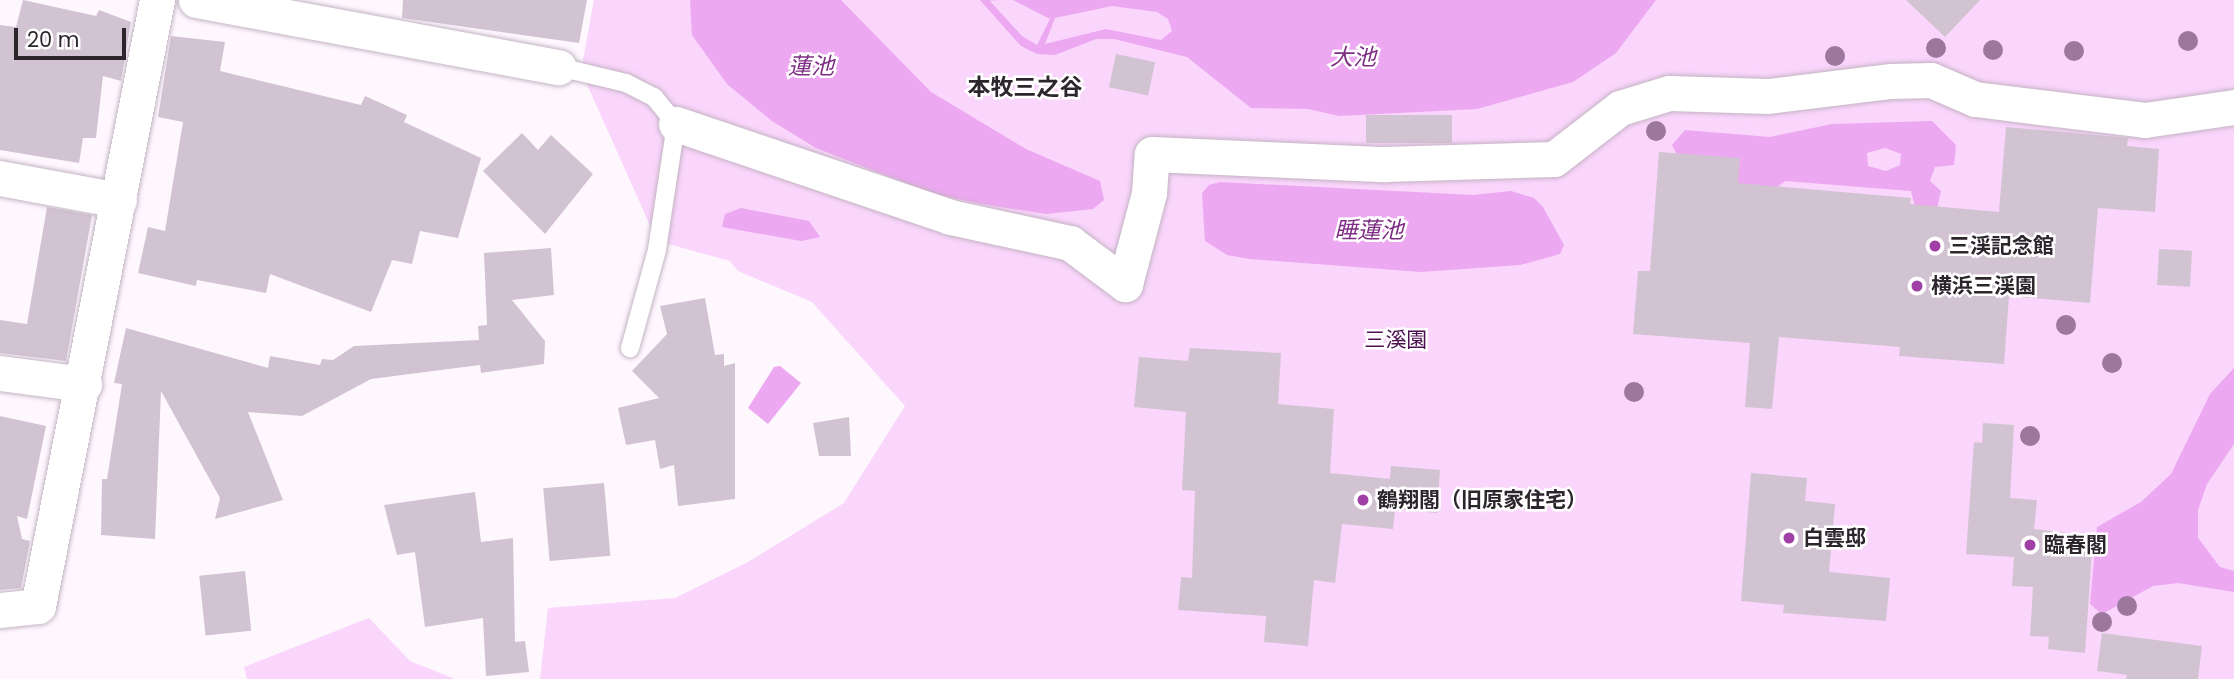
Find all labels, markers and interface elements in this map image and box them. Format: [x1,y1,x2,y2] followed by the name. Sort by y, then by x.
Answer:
[18,14,130,58] scale bar
[27,25,80,54] text: 20 m
[1330,43,1376,71] water label: 大池
[788,52,834,80] water label: 蓮池
[968,73,1082,101] district label: 本牧三之谷
[1335,216,1403,244] water label: 睡蓮池
[1949,233,2054,259] place label: 三渓記念館
[1927,238,1943,254] marker: 三渓記念館
[1931,273,2036,299] place label: 横浜三渓園
[1909,278,1925,294] marker: 横浜三渓園
[1365,327,1427,353] park label: 三溪園
[1377,487,1587,513] place label: 鶴翔閣（旧原家住宅）
[1355,492,1371,508] marker: 鶴翔閣（旧原家住宅）
[1803,525,1866,551] place label: 白雲邸
[1781,530,1797,546] marker: 白雲邸
[2044,532,2107,558] place label: 臨春閣
[2022,537,2038,553] marker: 臨春閣

